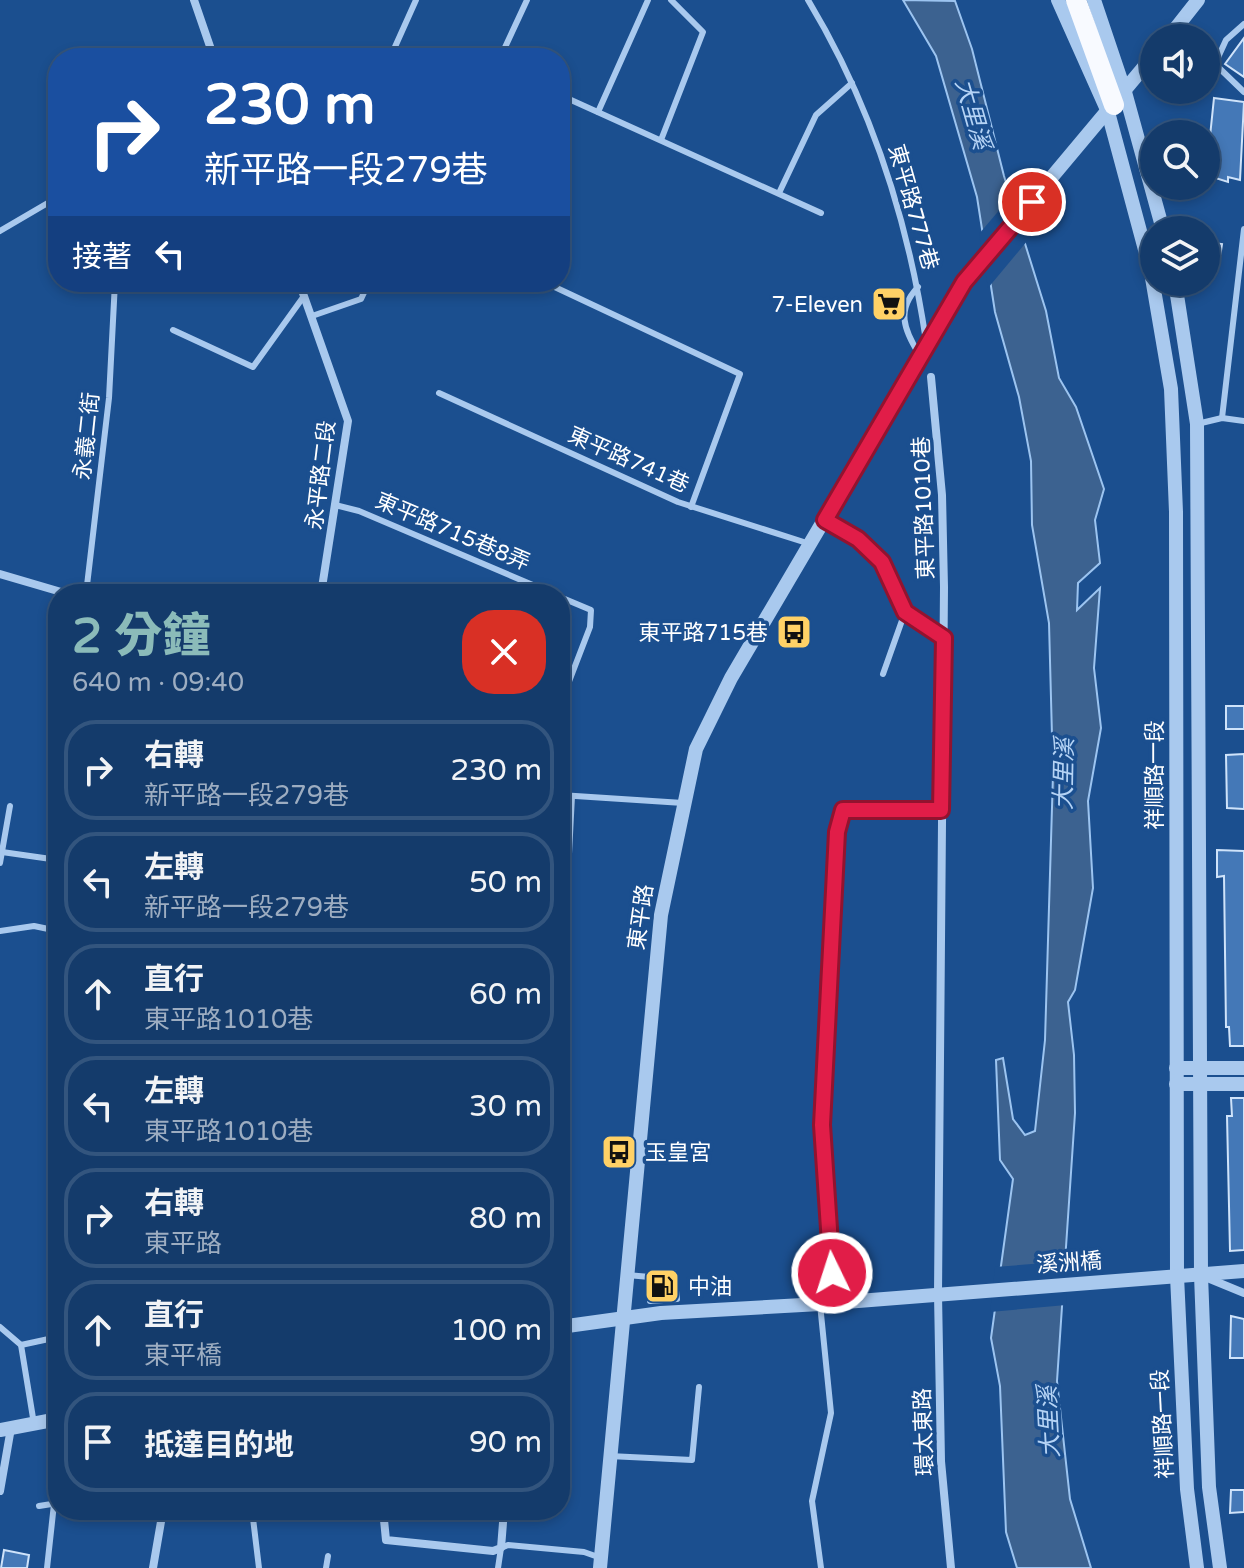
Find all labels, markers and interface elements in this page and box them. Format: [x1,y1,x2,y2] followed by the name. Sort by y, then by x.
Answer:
[1140,24,1220,296] map controls
[1140,24,1220,104] button: sound
[204,72,375,139] text: 230 m
[949,76,997,156] water label: 大里溪
[72,80,176,184] icon: right
[1140,120,1220,200] button: search
[883,141,943,273] street label: 東平路777巷
[204,149,488,192] text: 新平路一段279巷
[998,168,1066,236] pin
[1010,180,1054,224] icon: arrive
[1140,216,1220,296] button: layers
[148,232,192,276] icon: left
[72,239,132,276] text: 接著
[870,285,908,323] supermarket icon: 7-Eleven
[771,292,863,318] place label: 7-Eleven
[69,391,105,481] street label: 永義二街
[301,419,341,531] street label: 永平路二段
[564,422,693,498] street label: 東平路741巷
[909,436,939,580] street label: 東平路1010巷
[371,488,534,576] street label: 東平路715巷8弄
[72,608,211,666] text: 2 分鐘
[462,610,546,694] button: close
[775,613,813,651] bus stop icon: 東平路715巷
[639,620,768,646] place label: 東平路715巷
[72,667,244,698] text: 640 m · 09:40
[1142,720,1168,830] street label: 祥順路一段
[1049,735,1080,810] water label: 大里溪
[144,737,204,774] text: 右轉
[76,748,120,792] icon: right
[450,752,542,789] text: 230 m
[144,780,349,811] text: 新平路一段279巷
[144,849,204,886] text: 左轉
[76,860,120,904] icon: left
[469,864,542,901] text: 50 m
[624,883,658,952] street label: 東平路
[144,892,349,923] text: 新平路一段279巷
[144,961,204,998] text: 直行
[76,972,120,1016] icon: ahead
[469,976,542,1013] text: 60 m
[144,1004,313,1035] text: 東平路1010巷
[144,1073,204,1110] text: 左轉
[76,1084,120,1128] icon: left
[469,1088,542,1125] text: 30 m
[144,1116,313,1147] text: 東平路1010巷
[600,1133,638,1171] bus stop icon: 玉皇宮
[645,1140,711,1166] place label: 玉皇宮
[144,1185,204,1222] text: 右轉
[76,1196,120,1240] icon: right
[469,1200,542,1237] text: 80 m
[144,1228,222,1259] text: 東平路
[790,1231,874,1315] position arrow
[1035,1248,1103,1278] street label: 溪洲橋
[643,1267,681,1305] fuel station icon: 中油
[688,1274,732,1300] place label: 中油
[144,1297,204,1334] text: 直行
[76,1308,120,1352] icon: ahead
[450,1312,542,1349] text: 100 m
[144,1340,222,1371] text: 東平橋
[1147,1368,1179,1480] street label: 祥順路一段
[1033,1382,1066,1459] water label: 大里溪
[909,1388,939,1476] street label: 環太東路
[76,1420,120,1464] icon: arrive
[469,1424,542,1461] text: 90 m
[144,1427,294,1464] text: 抵達目的地

